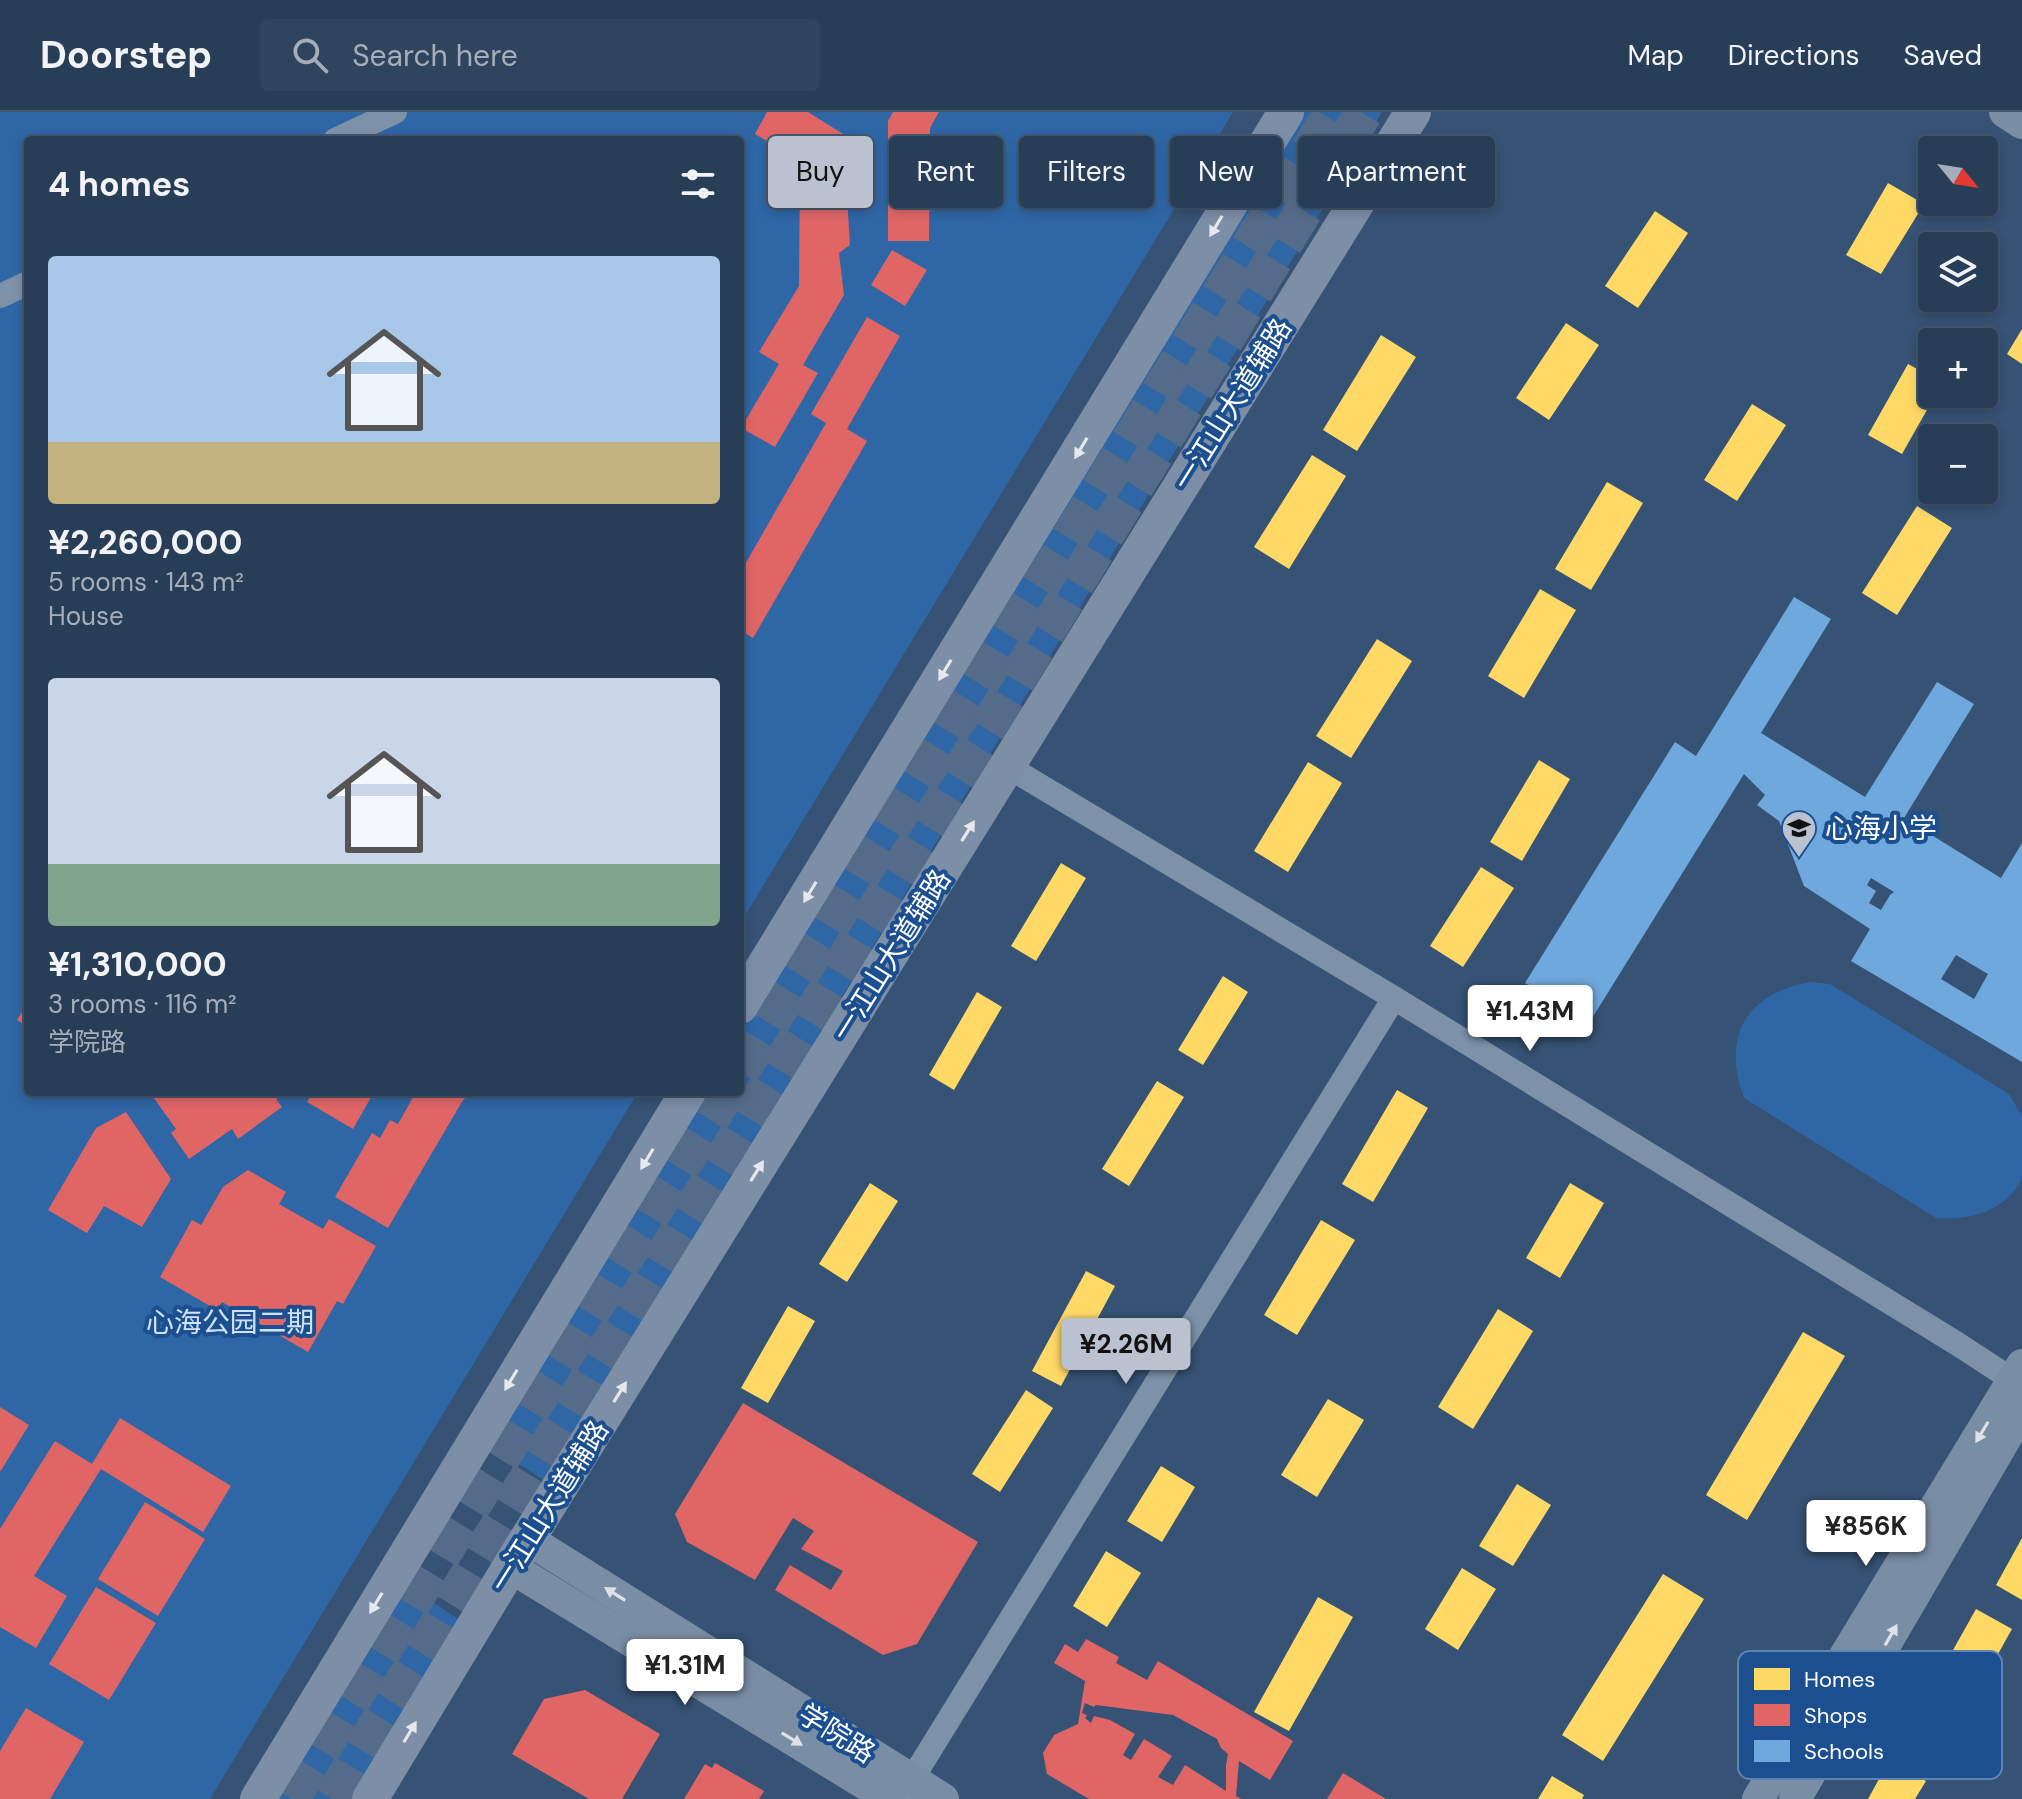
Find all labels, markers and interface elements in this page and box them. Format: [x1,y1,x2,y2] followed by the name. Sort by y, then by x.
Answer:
[260,19,820,91] search box
[40,30,212,80] text: Doorstep
[288,33,332,77] icon: search
[352,36,518,75] text: Search here
[1627,37,1684,74] text: Map
[1728,37,1860,74] text: Directions
[1904,37,1982,74] text: Saved
[768,136,873,208] chip: Buy
[889,136,1003,208] chip: Rent
[1019,136,1154,208] chip: Filters
[1170,136,1282,208] chip: New
[1298,136,1495,208] chip: Apartment
[1918,136,1998,216] north arrow
[1918,136,1998,504] map controls
[48,162,190,207] text: 4 homes
[676,162,720,206] icon: filters
[1210,215,1224,237] one-way arrow
[1918,232,1998,312] button: layers
[312,308,456,452] icon: home
[1165,311,1300,497] street label: 一江山大道辅路
[1918,328,1998,408] button: +
[1918,424,1998,504] button: −
[1074,437,1088,459] one-way arrow
[48,520,242,565] text: ¥2,260,000
[48,565,244,599] text: 5 rooms · 143 m²
[48,599,124,633] text: House
[939,659,953,681] one-way arrow
[312,730,456,874] icon: home
[1780,809,1818,859] school or university icon: 心海小学
[1825,810,1937,847] place label: 心海小学
[960,820,974,842] one-way arrow
[824,862,959,1048] street label: 一江山大道辅路
[803,881,817,903] one-way arrow
[48,942,227,987] text: ¥1,310,000
[1465,985,1595,1053] pin: ¥1.43M
[48,987,237,1021] text: 3 rooms · 116 m²
[1486,994,1574,1028] text: ¥1.43M
[48,1025,126,1059] text: 学院路
[640,1148,654,1170] one-way arrow
[750,1160,764,1182] one-way arrow
[146,1304,314,1341] park label: 心海公园二期
[1061,1318,1191,1386] pin: ¥2.26M
[1080,1327,1172,1361] text: ¥2.26M
[505,1369,519,1391] one-way arrow
[613,1381,627,1403] one-way arrow
[482,1413,617,1599] street label: 一江山大道辅路
[1975,1421,1989,1443] one-way arrow
[1810,1500,1922,1568] pin: ¥856K
[1825,1509,1908,1543] text: ¥856K
[605,1587,626,1602] one-way arrow
[369,1592,383,1614] one-way arrow
[1884,1624,1898,1646] one-way arrow
[620,1639,750,1707] pin: ¥1.31M
[645,1648,725,1682] text: ¥1.31M
[1738,1651,2002,1779] legend
[1804,1665,1875,1694] text: Homes
[791,1695,882,1771] street label: 学院路
[1804,1701,1867,1730] text: Shops
[403,1721,417,1743] one-way arrow
[781,1732,803,1746] one-way arrow
[1804,1737,1884,1766] text: Schools

